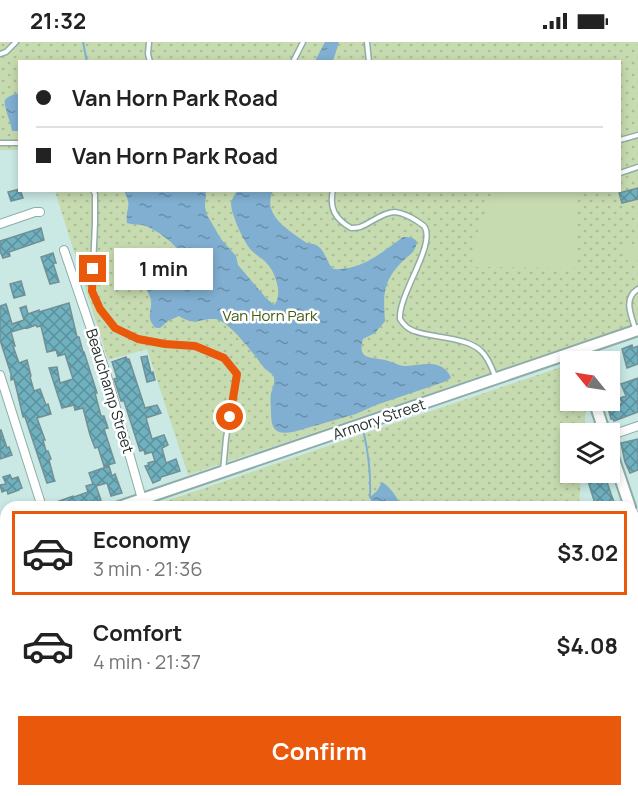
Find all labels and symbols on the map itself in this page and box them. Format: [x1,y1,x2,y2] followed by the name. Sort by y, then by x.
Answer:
[114,248,213,290] callout: 1 min
[79,255,106,282] route end
[223,305,318,326] park label: Van Horn Park
[81,326,139,456] street label: Beauchamp Street
[560,351,620,411] north arrow
[330,393,428,445] street label: Armory Street
[216,403,243,430] route start

